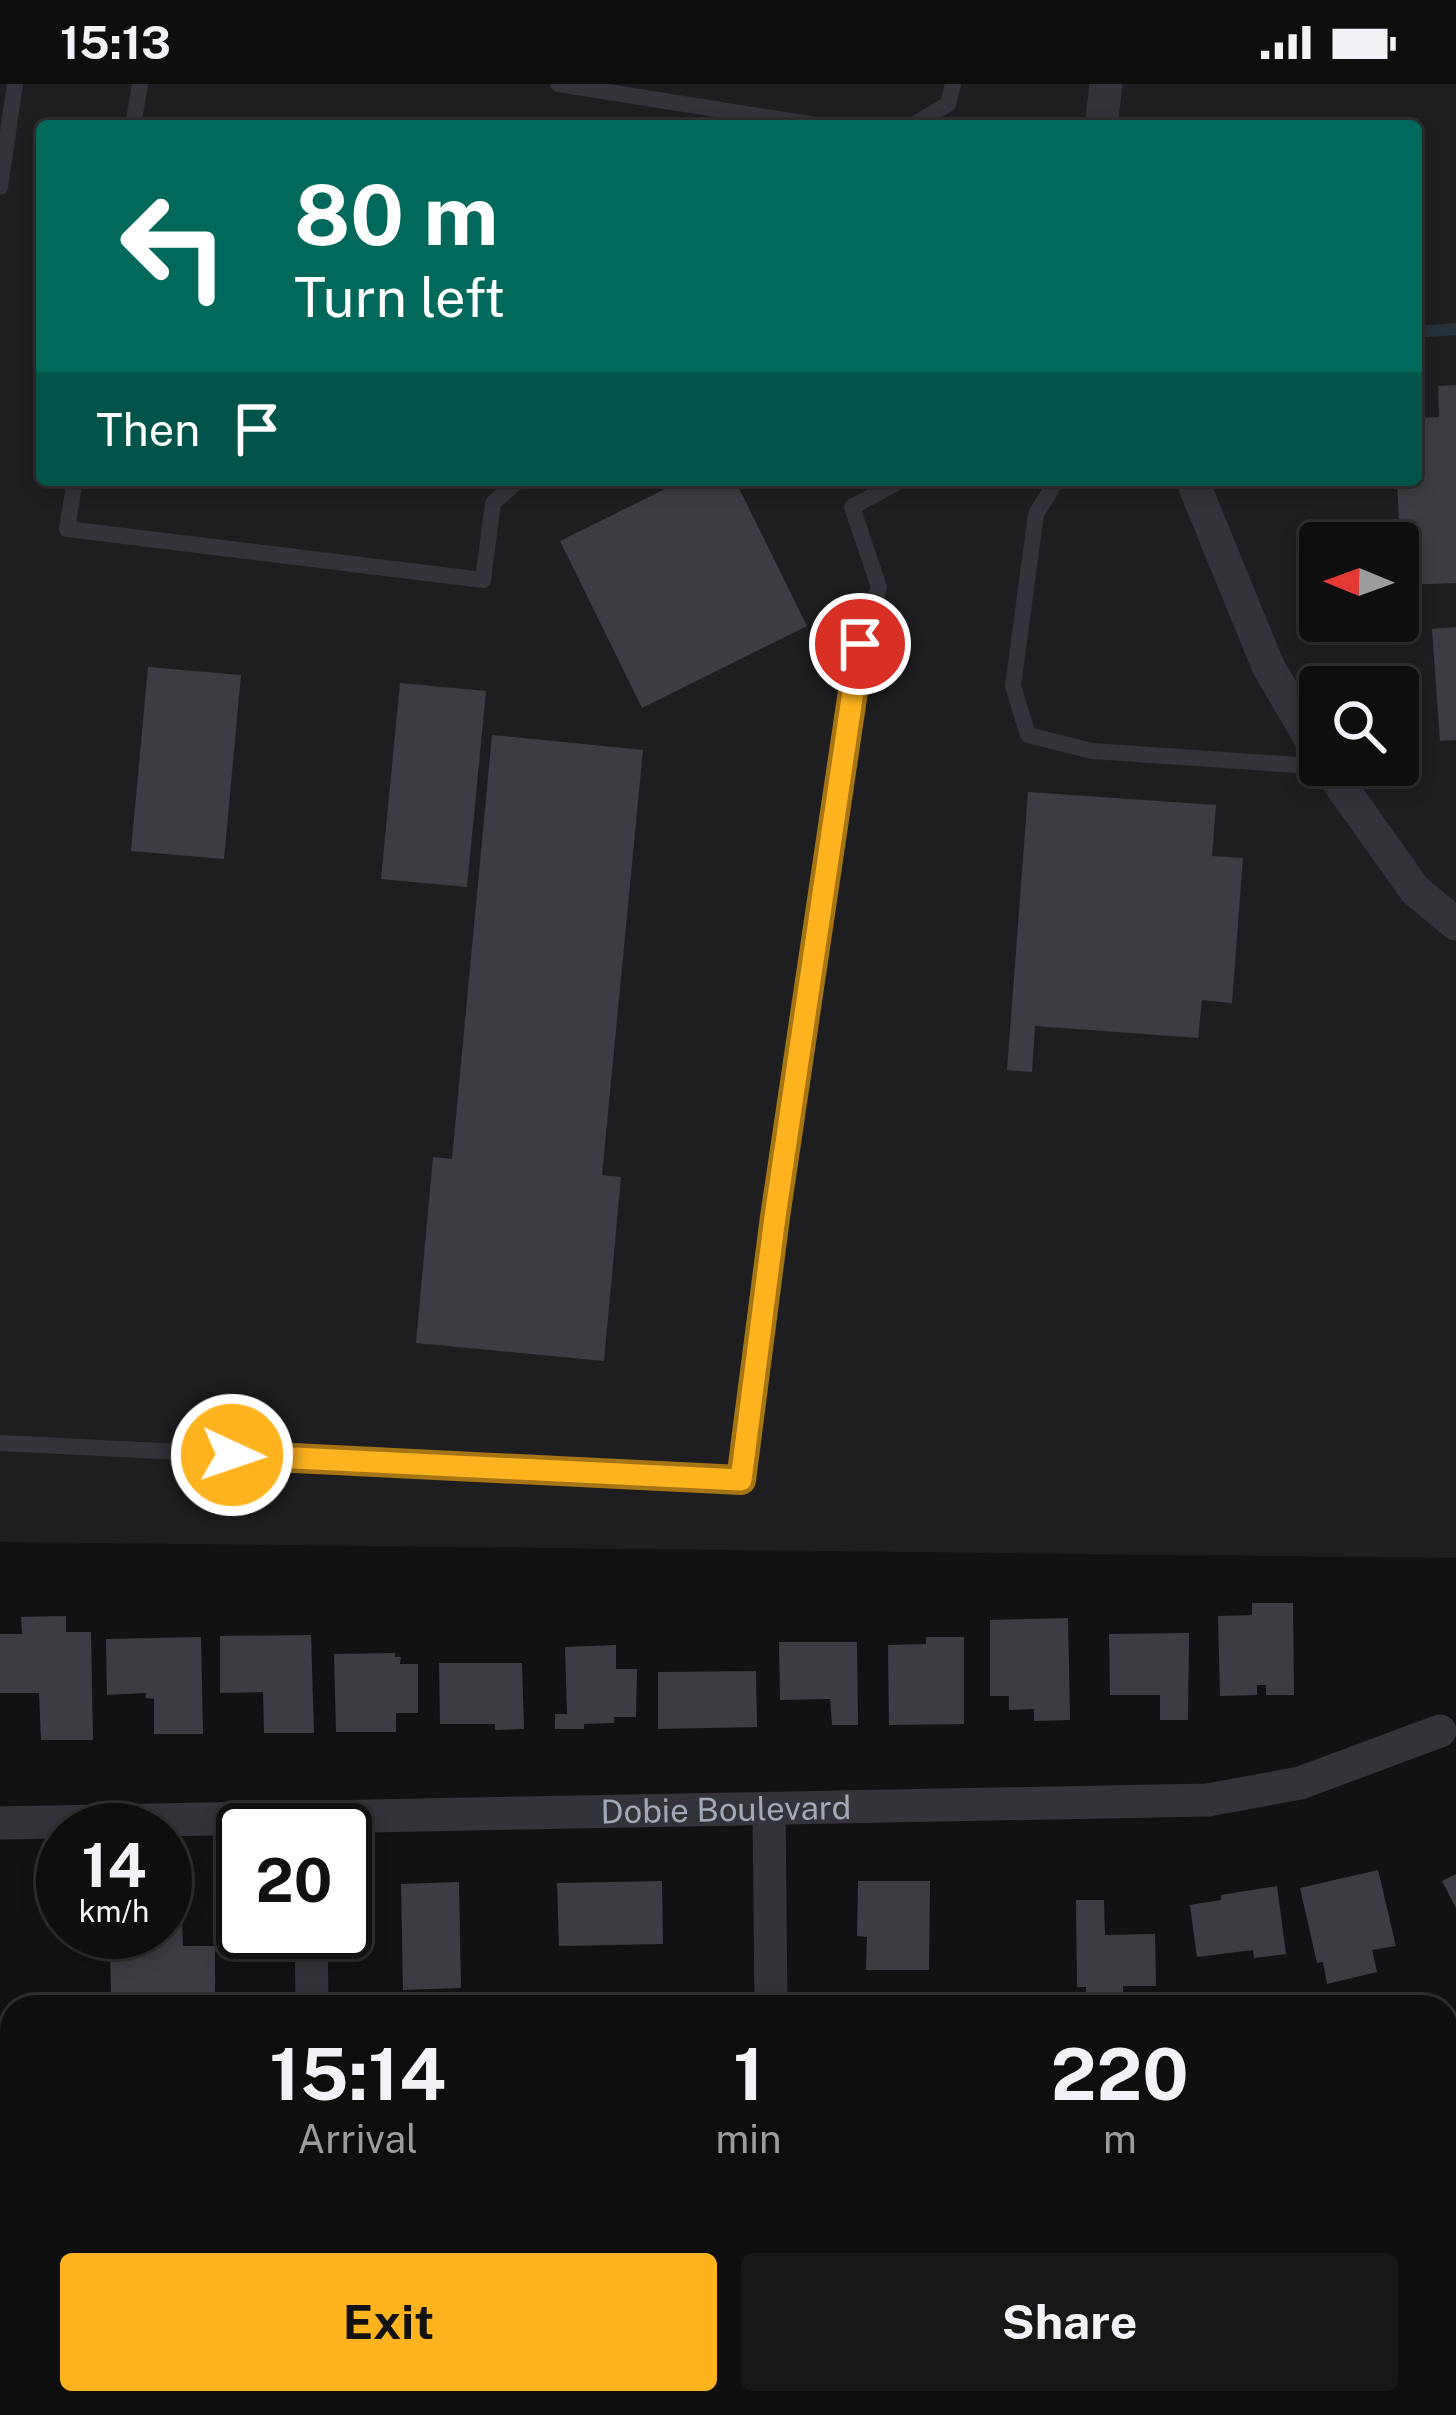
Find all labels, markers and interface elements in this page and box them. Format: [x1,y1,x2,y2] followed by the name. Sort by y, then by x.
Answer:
[60,16,171,69] text: 15:13
[294,165,498,264] text: 80 m
[96,168,252,324] icon: left
[294,266,505,329] text: Turn left
[224,396,290,462] icon: arrive
[96,403,200,456] text: Then
[1299,522,1419,642] north arrow
[1299,522,1419,786] map controls
[809,593,911,695] pin
[827,611,893,677] icon: arrive
[1299,666,1419,786] button: search
[169,1392,295,1518] position arrow
[600,1788,851,1831] street label: Dobie Boulevard
[216,1803,372,1959] speed limit sign: 20
[81,1830,147,1901] text: 14
[79,1893,149,1929] text: km/h
[269,2032,446,2116] text: 15:14
[733,2032,764,2116] text: 1
[1051,2032,1189,2116] text: 220
[297,2116,418,2162] text: Arrival
[715,2116,782,2162] text: min
[1103,2116,1137,2162] text: m
[60,2253,717,2391] button: Exit
[741,2253,1398,2391] button: Share

